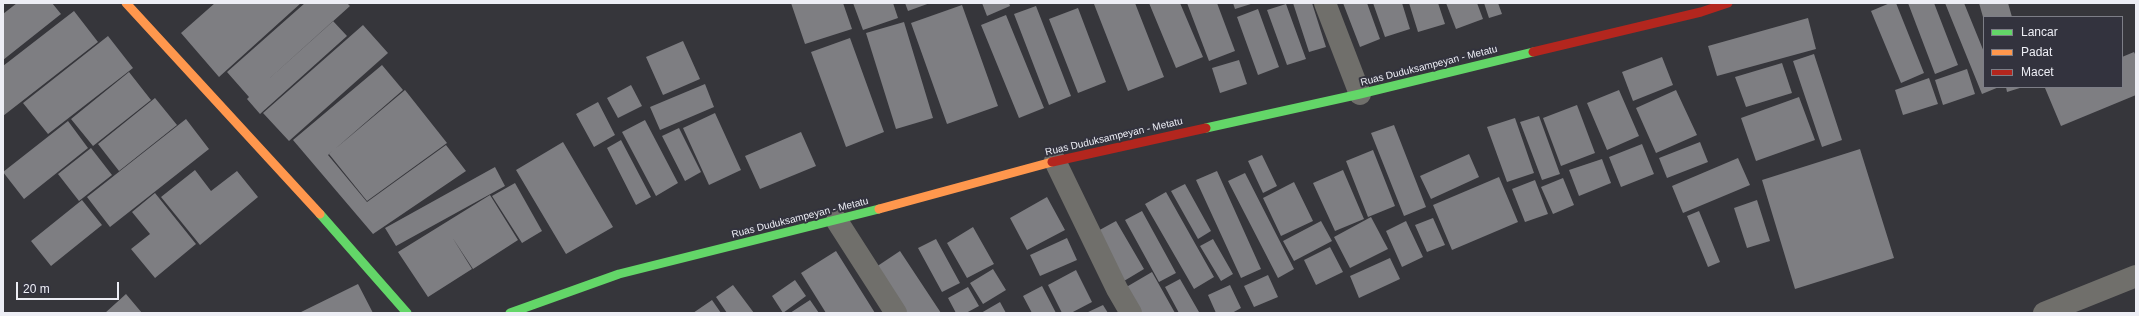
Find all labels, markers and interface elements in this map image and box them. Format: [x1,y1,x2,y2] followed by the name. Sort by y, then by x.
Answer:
[1983,16,2123,88] legend
[2021,25,2058,39] text: Lancar
[1359,43,1499,89] street label: Ruas Duduksampeyan - Metatu
[2021,45,2052,59] text: Padat
[2021,65,2054,79] text: Macet
[1044,115,1184,159] street label: Ruas Duduksampeyan - Metatu
[730,195,870,241] street label: Ruas Duduksampeyan - Metatu
[18,274,121,300] scale bar
[23,282,50,296] text: 20 m

